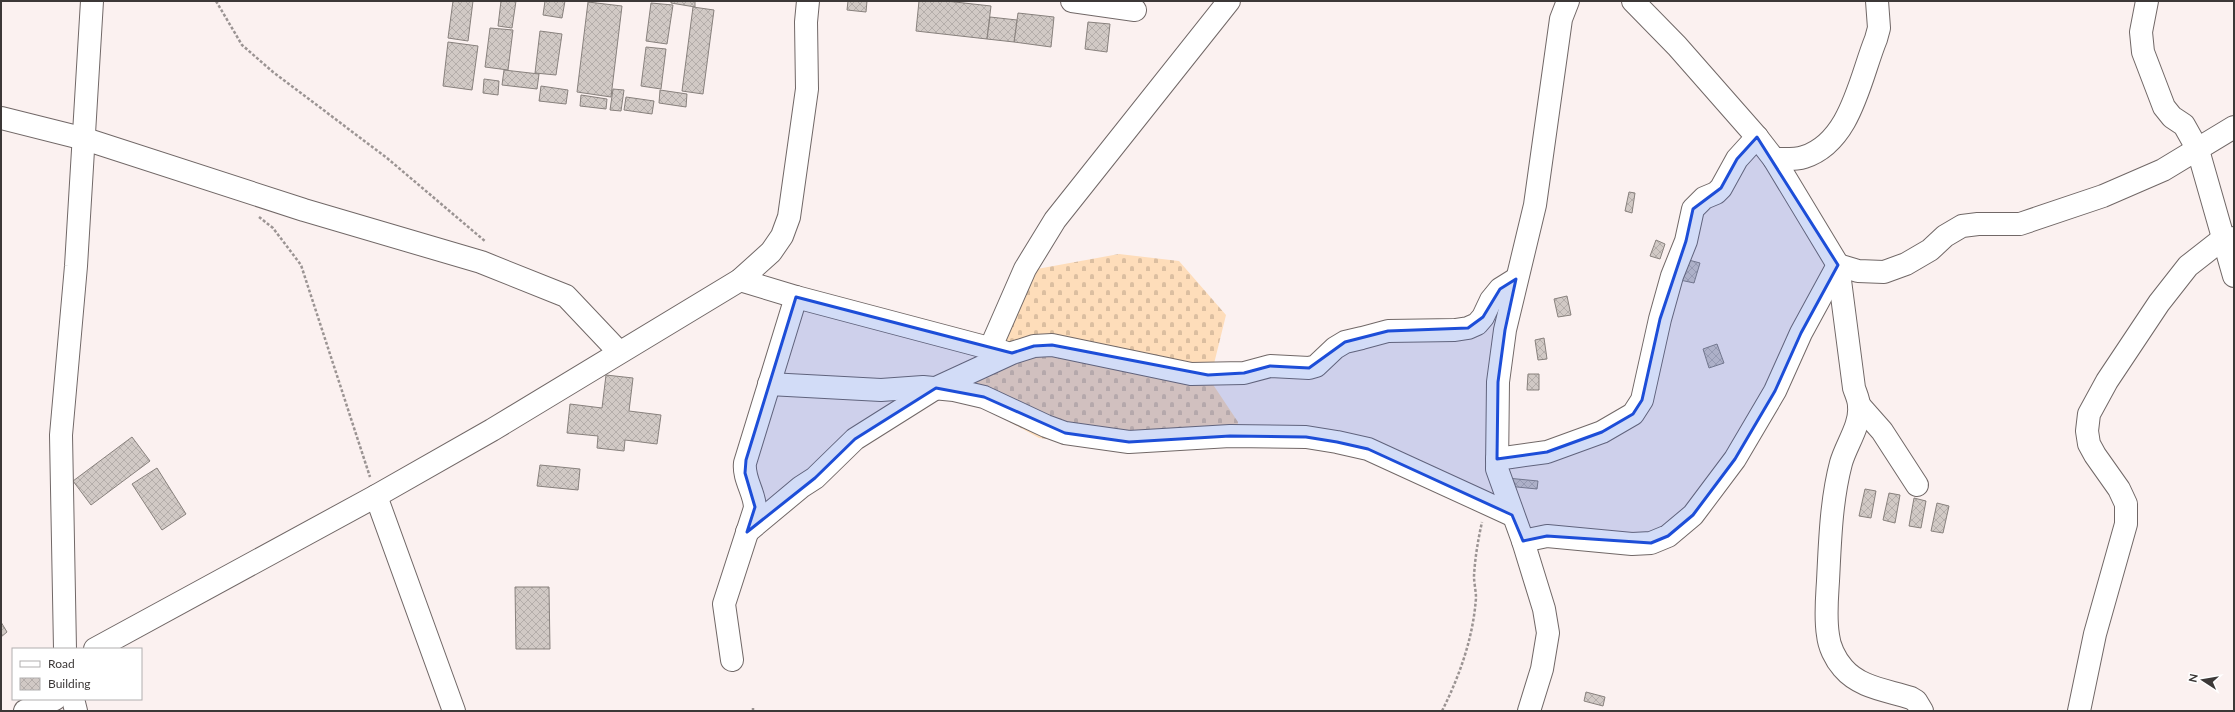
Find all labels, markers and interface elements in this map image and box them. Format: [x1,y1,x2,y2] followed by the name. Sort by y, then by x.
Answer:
[12,648,142,700] legend
[48,656,75,671] text: Road
[2183,660,2223,700] north arrow
[2185,672,2200,683] text: N
[48,676,91,691] text: Building

